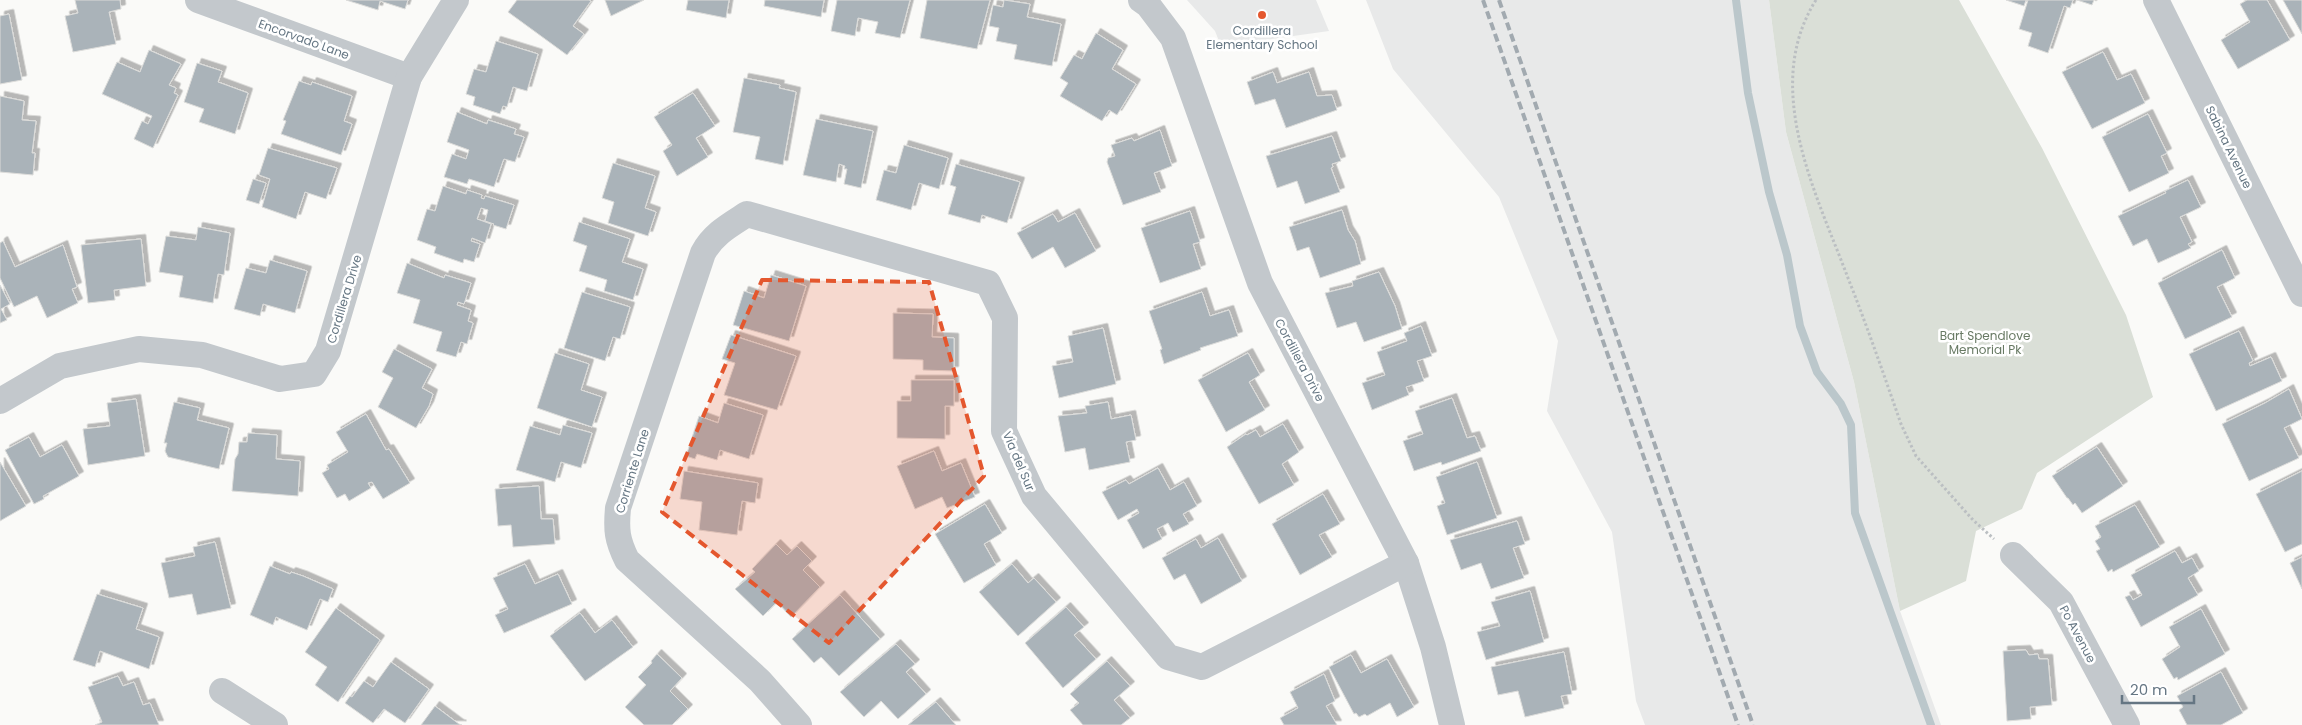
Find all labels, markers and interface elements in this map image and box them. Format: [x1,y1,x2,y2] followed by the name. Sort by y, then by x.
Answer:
[1256,9,1268,21] marker: Cordillera Elementary School
[256,15,352,63] street label: Encorvado Lane
[1206,22,1318,53] place label: Cordillera Elementary School
[2202,103,2256,191] street label: Sabina Avenue
[322,253,366,345] street label: Cordillera Drive
[1271,316,1329,404] street label: Cordillera Drive
[1940,327,2030,358] park label: Bart Spendlove Memorial Pk
[611,427,653,515] street label: Corriente Lane
[999,429,1039,494] street label: Via del Sur
[2056,602,2100,666] street label: Po Avenue
[2122,672,2194,704] scale bar
[2130,679,2168,700] text: 20 m

